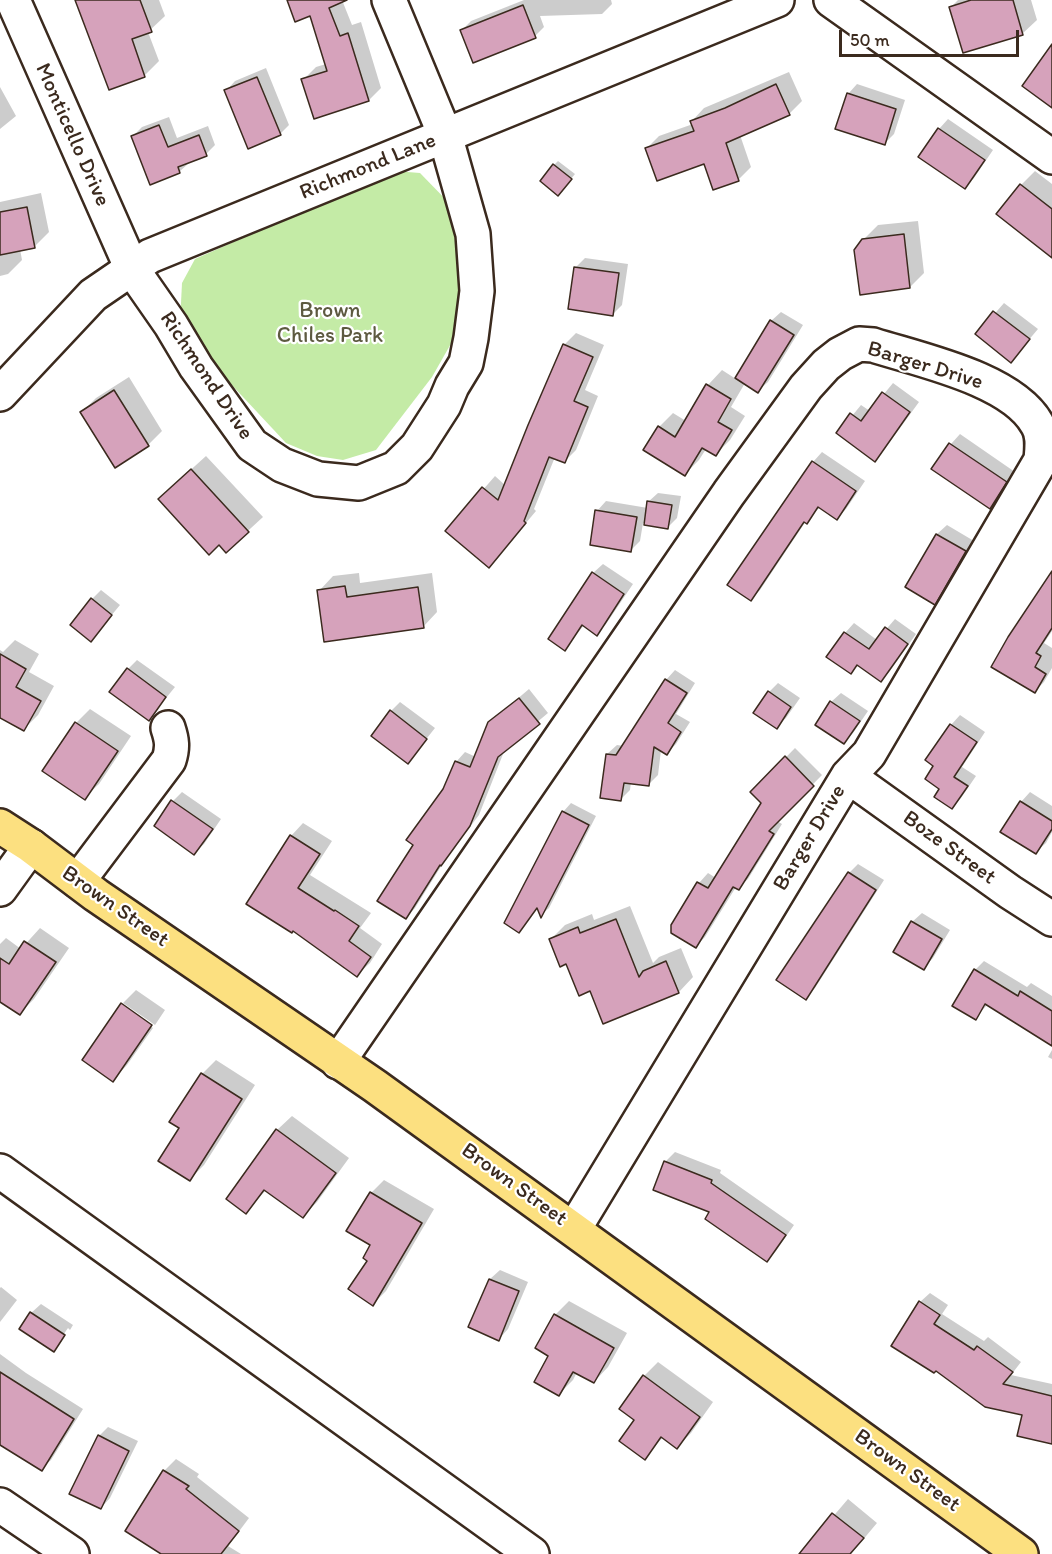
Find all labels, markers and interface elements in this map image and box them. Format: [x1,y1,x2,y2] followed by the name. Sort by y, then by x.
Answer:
[842,18,1022,56] scale bar
[850,29,890,51] text: 50 m
[29,59,115,211] street label: Monticello Drive
[296,128,440,206] street label: Richmond Lane
[277,298,383,350] park label: Brown Chiles Park
[153,307,259,445] street label: Richmond Drive
[864,336,986,396] street label: Barger Drive
[768,780,852,896] street label: Barger Drive
[897,805,1001,891] street label: Boze Street
[56,860,174,954] street label: Brown Street
[456,1138,572,1232] street label: Brown Street
[849,1424,965,1518] street label: Brown Street

